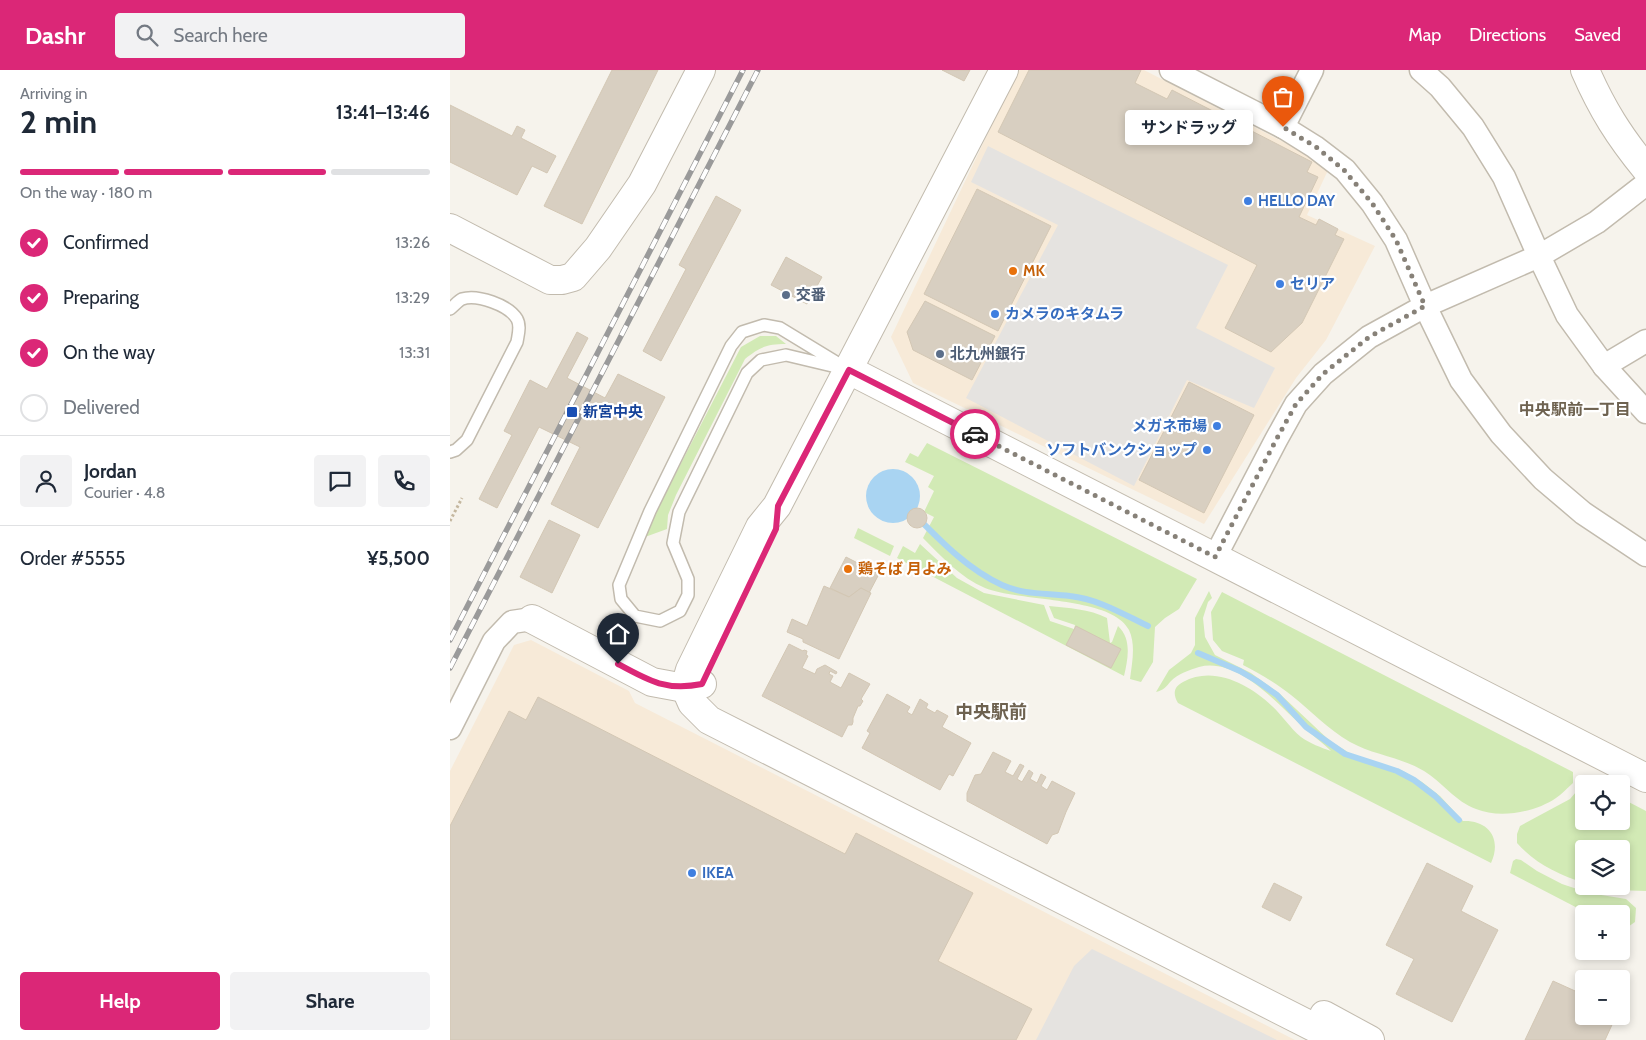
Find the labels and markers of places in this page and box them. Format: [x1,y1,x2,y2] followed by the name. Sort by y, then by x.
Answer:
[1262,76,1304,127] pin
[1126,110,1253,144] callout: サンドラッグ
[1258,192,1336,210] place label: HELLO DAY
[1242,195,1254,207] marker: HELLO DAY
[1023,262,1045,280] place label: MK
[1007,265,1019,277] marker: MK
[1290,275,1335,293] place label: セリア
[1274,278,1286,290] marker: セリア
[796,286,826,304] place label: 交番
[780,289,792,301] marker: 交番
[1005,305,1124,323] place label: カメラのキタムラ
[989,308,1001,320] marker: カメラのキタムラ
[950,345,1025,363] place label: 北九州銀行
[934,348,946,360] marker: 北九州銀行
[583,403,643,421] place label: 新宮中央
[565,405,579,419] marker: 新宮中央
[1132,417,1207,435] place label: メガネ市場
[1211,420,1223,432] marker: メガネ市場
[1046,441,1197,459] place label: ソフトバンクショップ
[1201,444,1213,456] marker: ソフトバンクショップ
[858,560,951,578] place label: 鶏そば 月よみ
[842,563,854,575] marker: 鶏そば 月よみ
[597,613,639,664] pin
[702,864,734,882] place label: IKEA
[686,867,698,879] marker: IKEA

